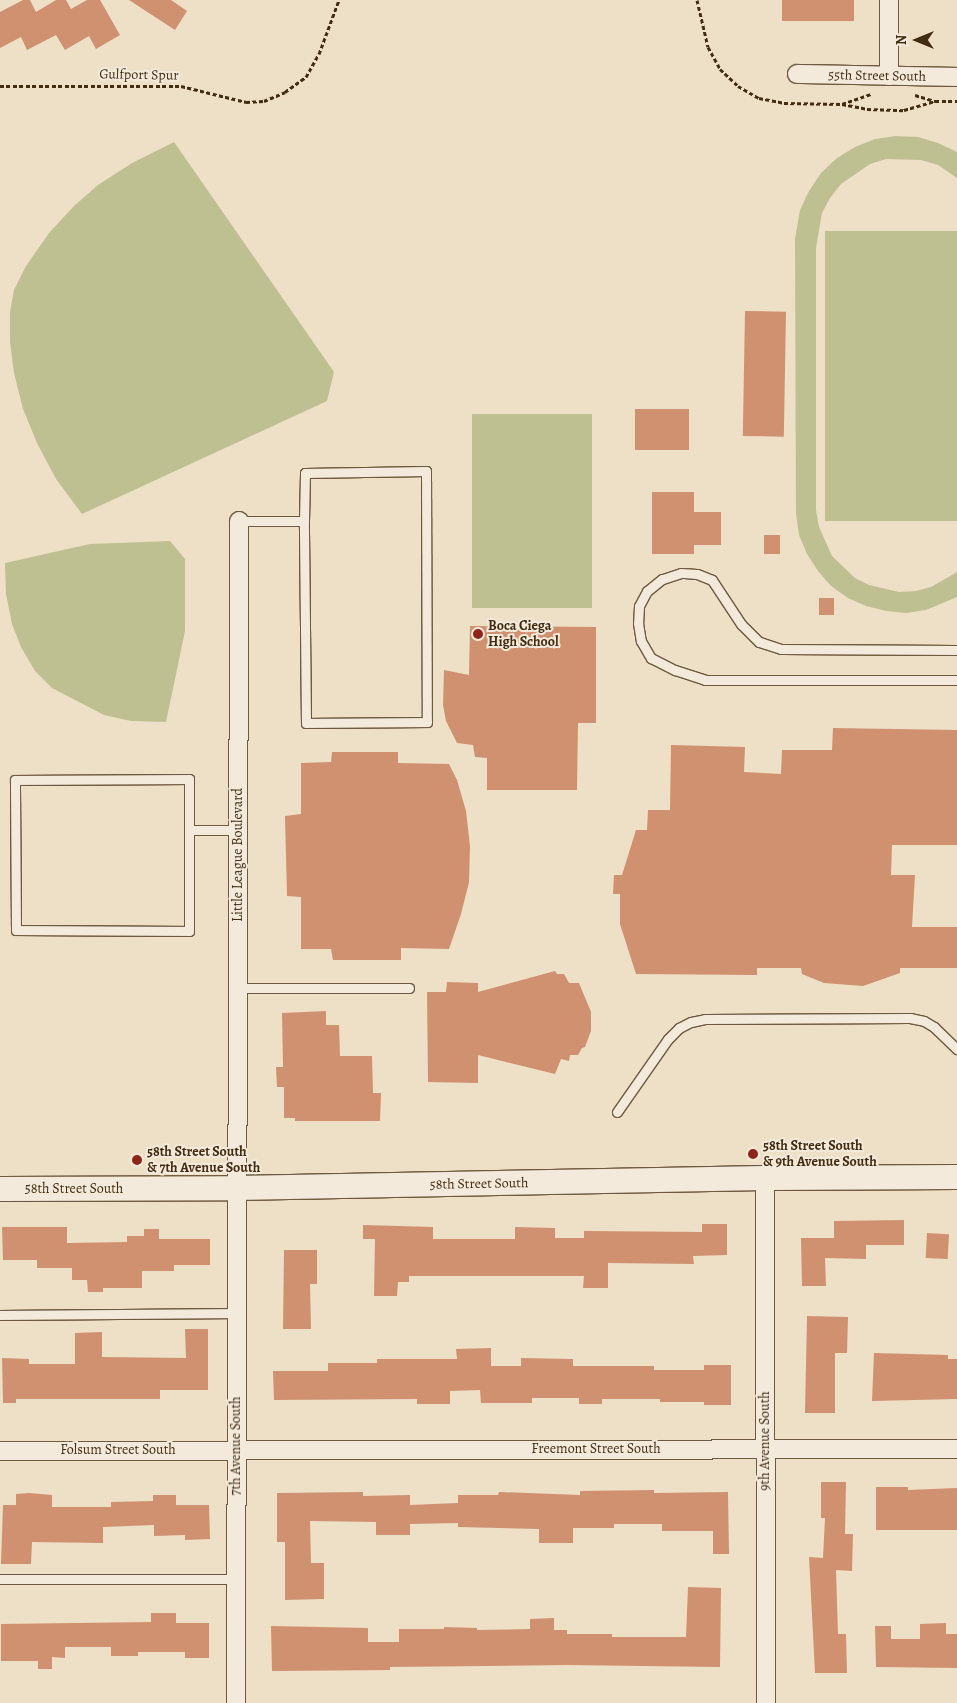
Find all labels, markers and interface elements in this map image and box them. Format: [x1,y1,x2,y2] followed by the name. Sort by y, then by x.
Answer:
[892,15,942,65] north arrow
[892,35,911,45] text: N
[99,66,179,84] street label: Gulfport Spur
[828,67,926,85] street label: 55th Street South
[488,618,559,650] place label: Boca Ciega High School
[472,628,484,640] marker: Boca Ciega High School
[230,788,246,922] street label: Little League Boulevard
[763,1138,877,1170] place label: 58th Street South & 9th Avenue South
[147,1144,260,1176] place label: 58th Street South & 7th Avenue South
[747,1148,759,1160] marker: 58th Street South & 9th Avenue South
[131,1154,143,1166] marker: 58th Street South & 7th Avenue South
[430,1175,528,1193] street label: 58th Street South
[25,1181,123,1197] street label: 58th Street South
[757,1391,773,1491] street label: 9th Avenue South
[228,1397,244,1495] street label: 7th Avenue South
[531,1441,661,1457] street label: Freemont Street South
[60,1442,176,1458] street label: Folsum Street South

